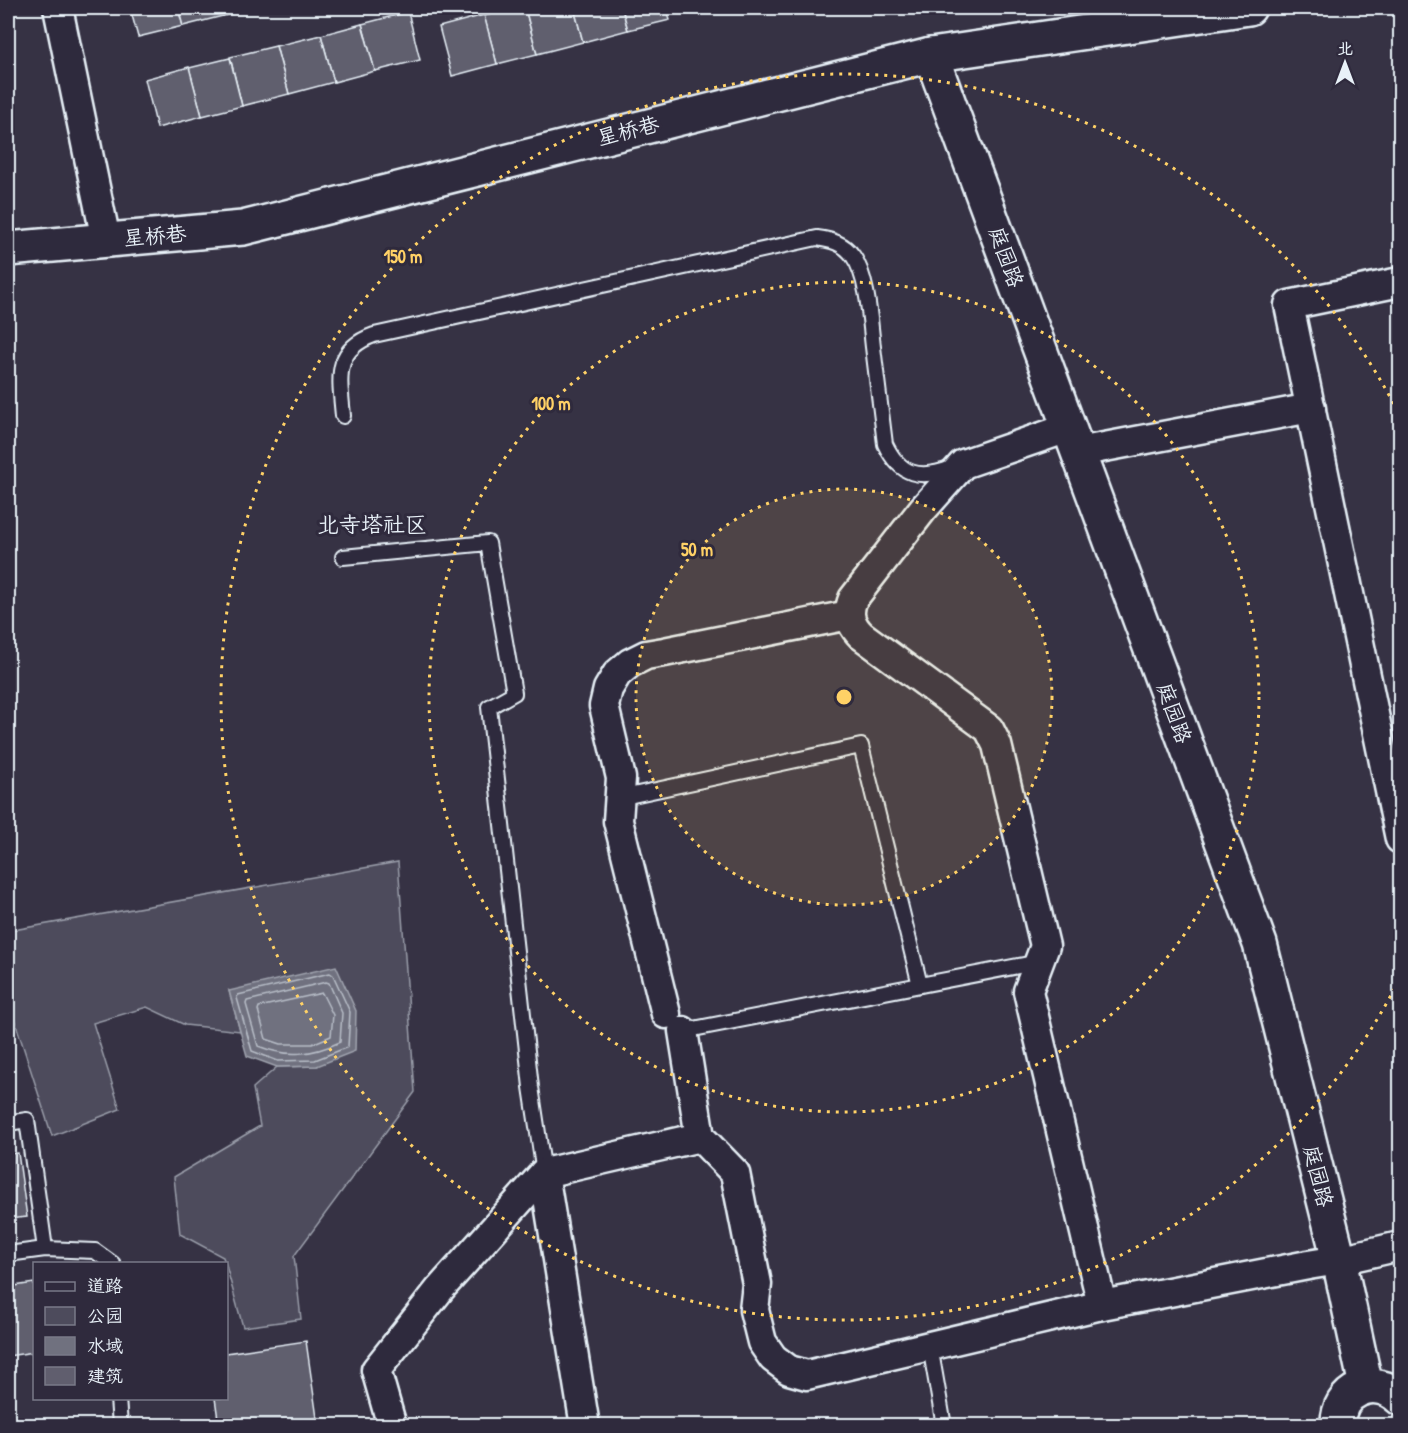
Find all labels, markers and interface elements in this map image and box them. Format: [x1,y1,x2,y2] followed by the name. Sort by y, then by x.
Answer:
[1315,33,1375,93] north arrow
[1337,37,1353,59] text: 北
[594,109,662,152] street label: 星桥巷
[122,218,188,253] street label: 星桥巷
[982,222,1031,291] street label: 庭园路
[384,244,422,269] text: 150 m
[531,391,571,416] text: 100 m
[317,509,427,539] district label: 北寺塔社区
[681,537,713,562] text: 50 m
[1150,678,1199,747] street label: 庭园路
[834,687,854,707] centre of rings
[1297,1142,1340,1210] street label: 庭园路
[33,1262,228,1400] legend
[87,1273,123,1298] text: 道路
[87,1303,123,1328] text: 公园
[87,1333,123,1358] text: 水域
[87,1363,123,1388] text: 建筑

